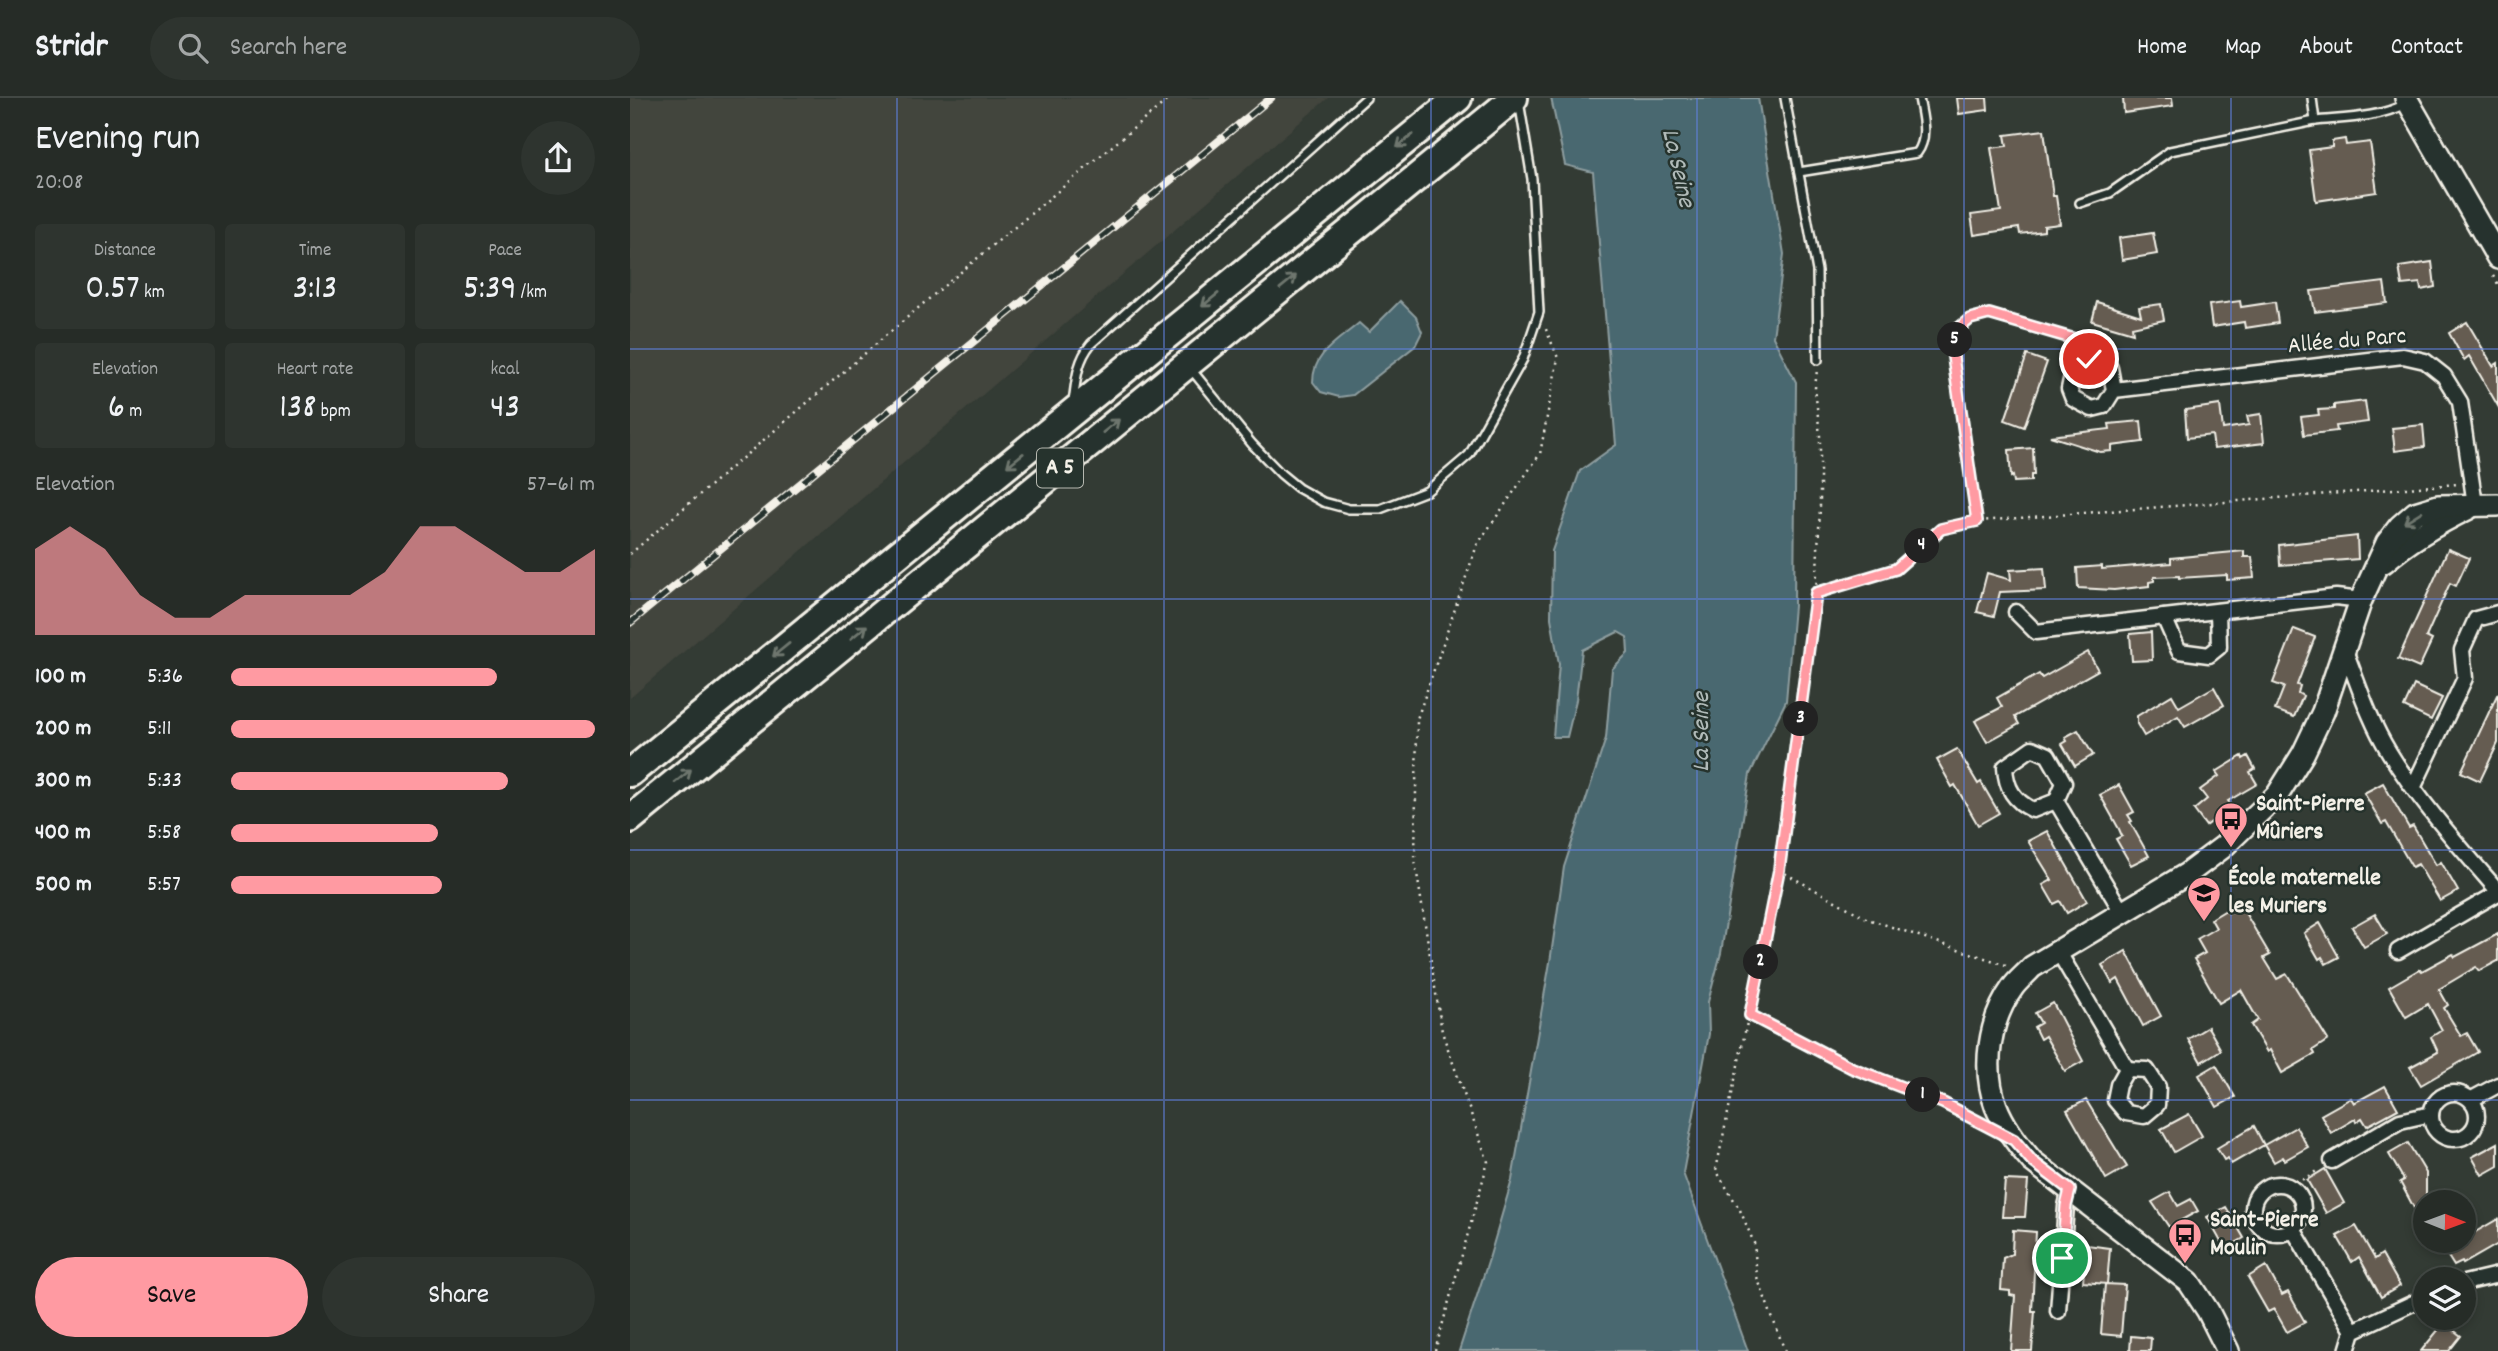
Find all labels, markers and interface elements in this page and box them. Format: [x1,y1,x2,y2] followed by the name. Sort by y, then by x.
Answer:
[150,17,640,80] search box
[35,25,108,72] text: Stridr
[174,29,212,67] icon: search
[230,30,347,67] text: Search here
[2137,31,2187,65] text: Home
[2225,31,2261,65] text: Map
[2299,31,2353,65] text: About
[2391,31,2463,65] text: Contact
[35,113,200,168] text: Evening run
[521,121,595,195] button: share
[1650,125,1704,213] water label: La Seine
[1397,133,1415,149] one-way arrow
[35,167,83,200] text: 20:08
[94,238,156,265] text: Distance
[299,238,331,265] text: Time
[488,238,522,265] text: Pace
[85,265,140,315] text: 0.57
[293,265,337,315] text: 3:13
[463,265,516,315] text: 5:39
[1278,275,1296,290] one-way arrow
[140,280,165,307] text: km
[516,280,547,307] text: /km
[1201,293,1219,308] one-way arrow
[2286,320,2408,364] street label: Allée du Parc
[1938,322,1972,358] pin: 5
[1950,326,1959,353] text: 5
[2059,329,2119,389] pin
[2070,340,2108,378] icon: check
[92,357,158,384] text: Elevation
[277,357,353,384] text: Heart rate
[491,357,519,384] text: kcal
[108,384,125,434] text: 6
[279,384,316,434] text: 138
[490,384,520,434] text: 43
[125,399,142,426] text: m
[316,399,351,426] text: bpm
[1102,418,1120,434] one-way arrow
[1037,448,1083,488] road number: A 5
[1006,452,1024,467] one-way arrow
[35,469,115,502] text: Elevation
[527,469,595,502] text: 57–61 m
[2403,510,2423,524] one-way arrow
[1904,528,1940,564] pin: 4
[1918,532,1925,559] text: 4
[850,624,868,640] one-way arrow
[773,642,791,658] one-way arrow
[35,661,86,694] text: 100 m
[147,661,183,694] text: 5:36
[1684,690,1721,772] water label: La Seine
[1784,702,1818,736] pin: 3
[1796,705,1805,732] text: 3
[35,713,91,746] text: 200 m
[147,713,172,746] text: 5:11
[35,765,91,798] text: 300 m
[147,765,182,798] text: 5:33
[673,768,691,783] one-way arrow
[2256,788,2365,850] place label: Saint-Pierre Mûriers
[2212,800,2250,849] bus stop icon: Saint-Pierre Mûriers
[35,817,91,850] text: 400 m
[147,817,181,850] text: 5:58
[2228,862,2381,924] place label: École maternelle les Muriers
[35,869,92,902] text: 500 m
[147,869,181,902] text: 5:57
[2185,874,2223,923] school or university icon: École maternelle les Muriers
[1744,944,1778,980] pin: 2
[1756,948,1765,975] text: 2
[1906,1077,1940,1112] pin: 1
[1920,1081,1925,1108] text: 1
[2413,1190,2476,1253] north arrow
[2413,1190,2476,1330] map controls
[2210,1204,2319,1266] place label: Saint-Pierre Moulin
[2166,1216,2204,1265] bus stop icon: Saint-Pierre Moulin
[2032,1228,2092,1288] pin
[2043,1239,2081,1277] icon: arrive
[35,1257,308,1337] button: Save
[322,1257,595,1337] button: Share
[2413,1267,2476,1330] button: layers

